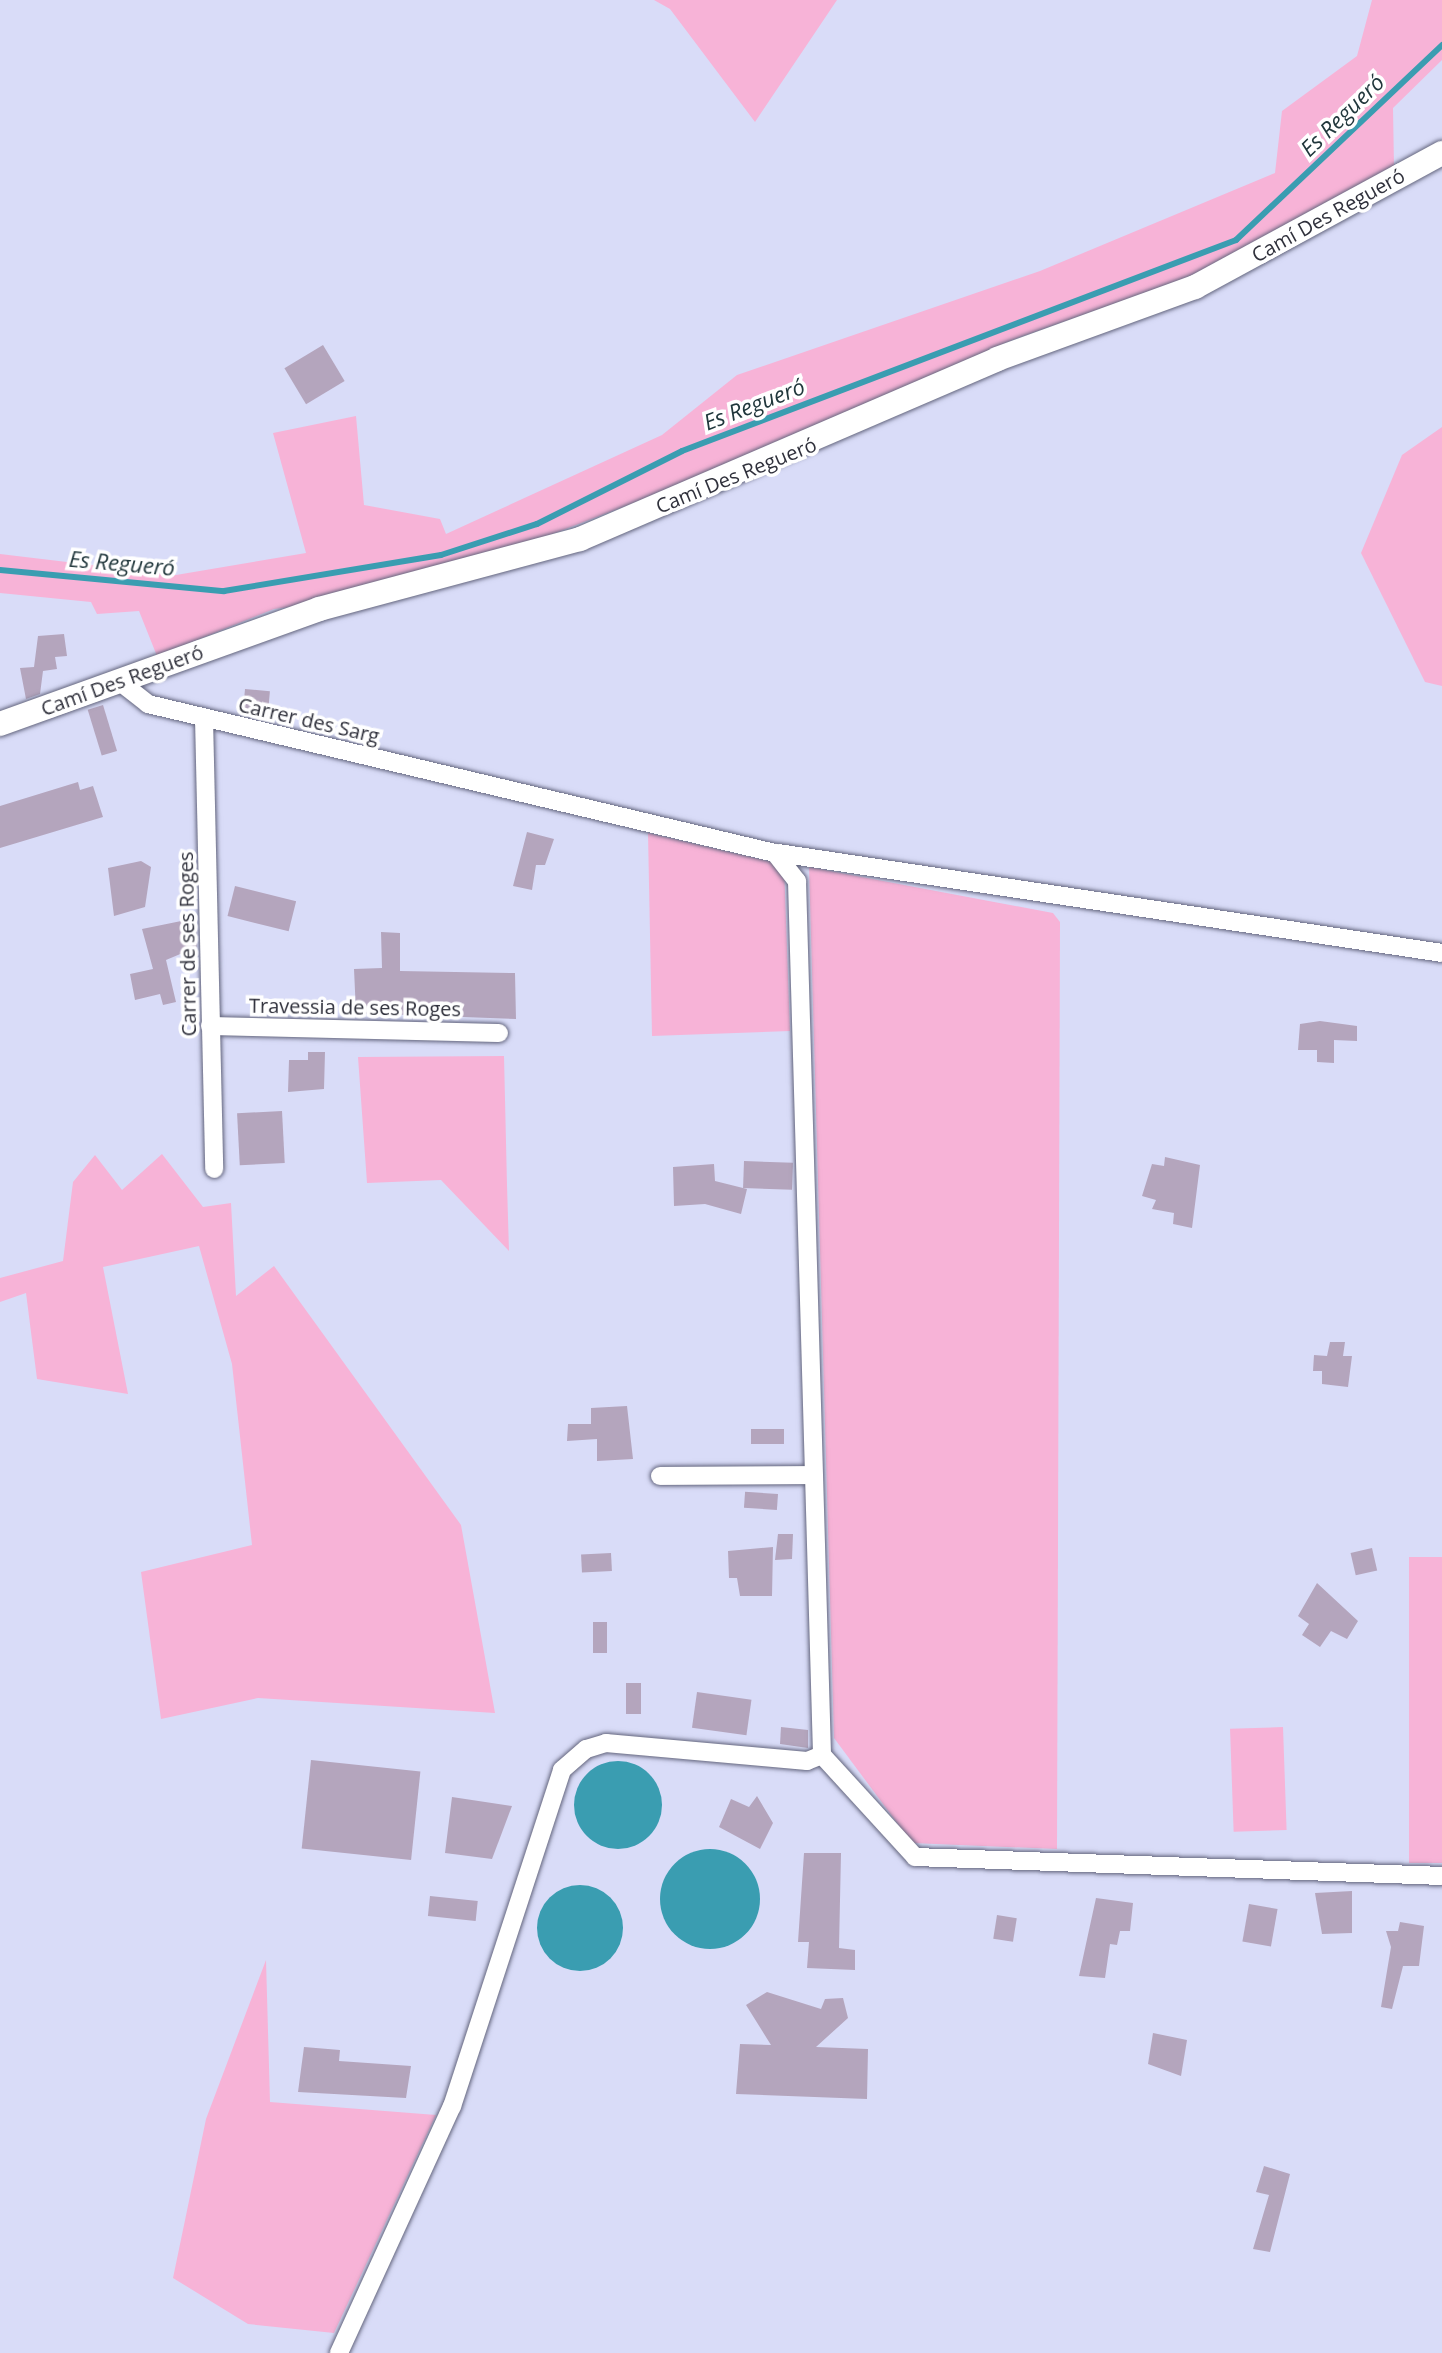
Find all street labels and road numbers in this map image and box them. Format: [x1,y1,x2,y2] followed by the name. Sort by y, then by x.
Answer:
[1247,163,1409,267] street label: Camí Des Regueró
[652,432,820,518] street label: Camí Des Regueró
[38,639,206,721] street label: Camí Des Regueró
[236,692,382,748] street label: Carrer des Sarg
[173,851,201,1037] street label: Carrer de ses Roges
[249,993,461,1021] street label: Travessia de ses Roges

